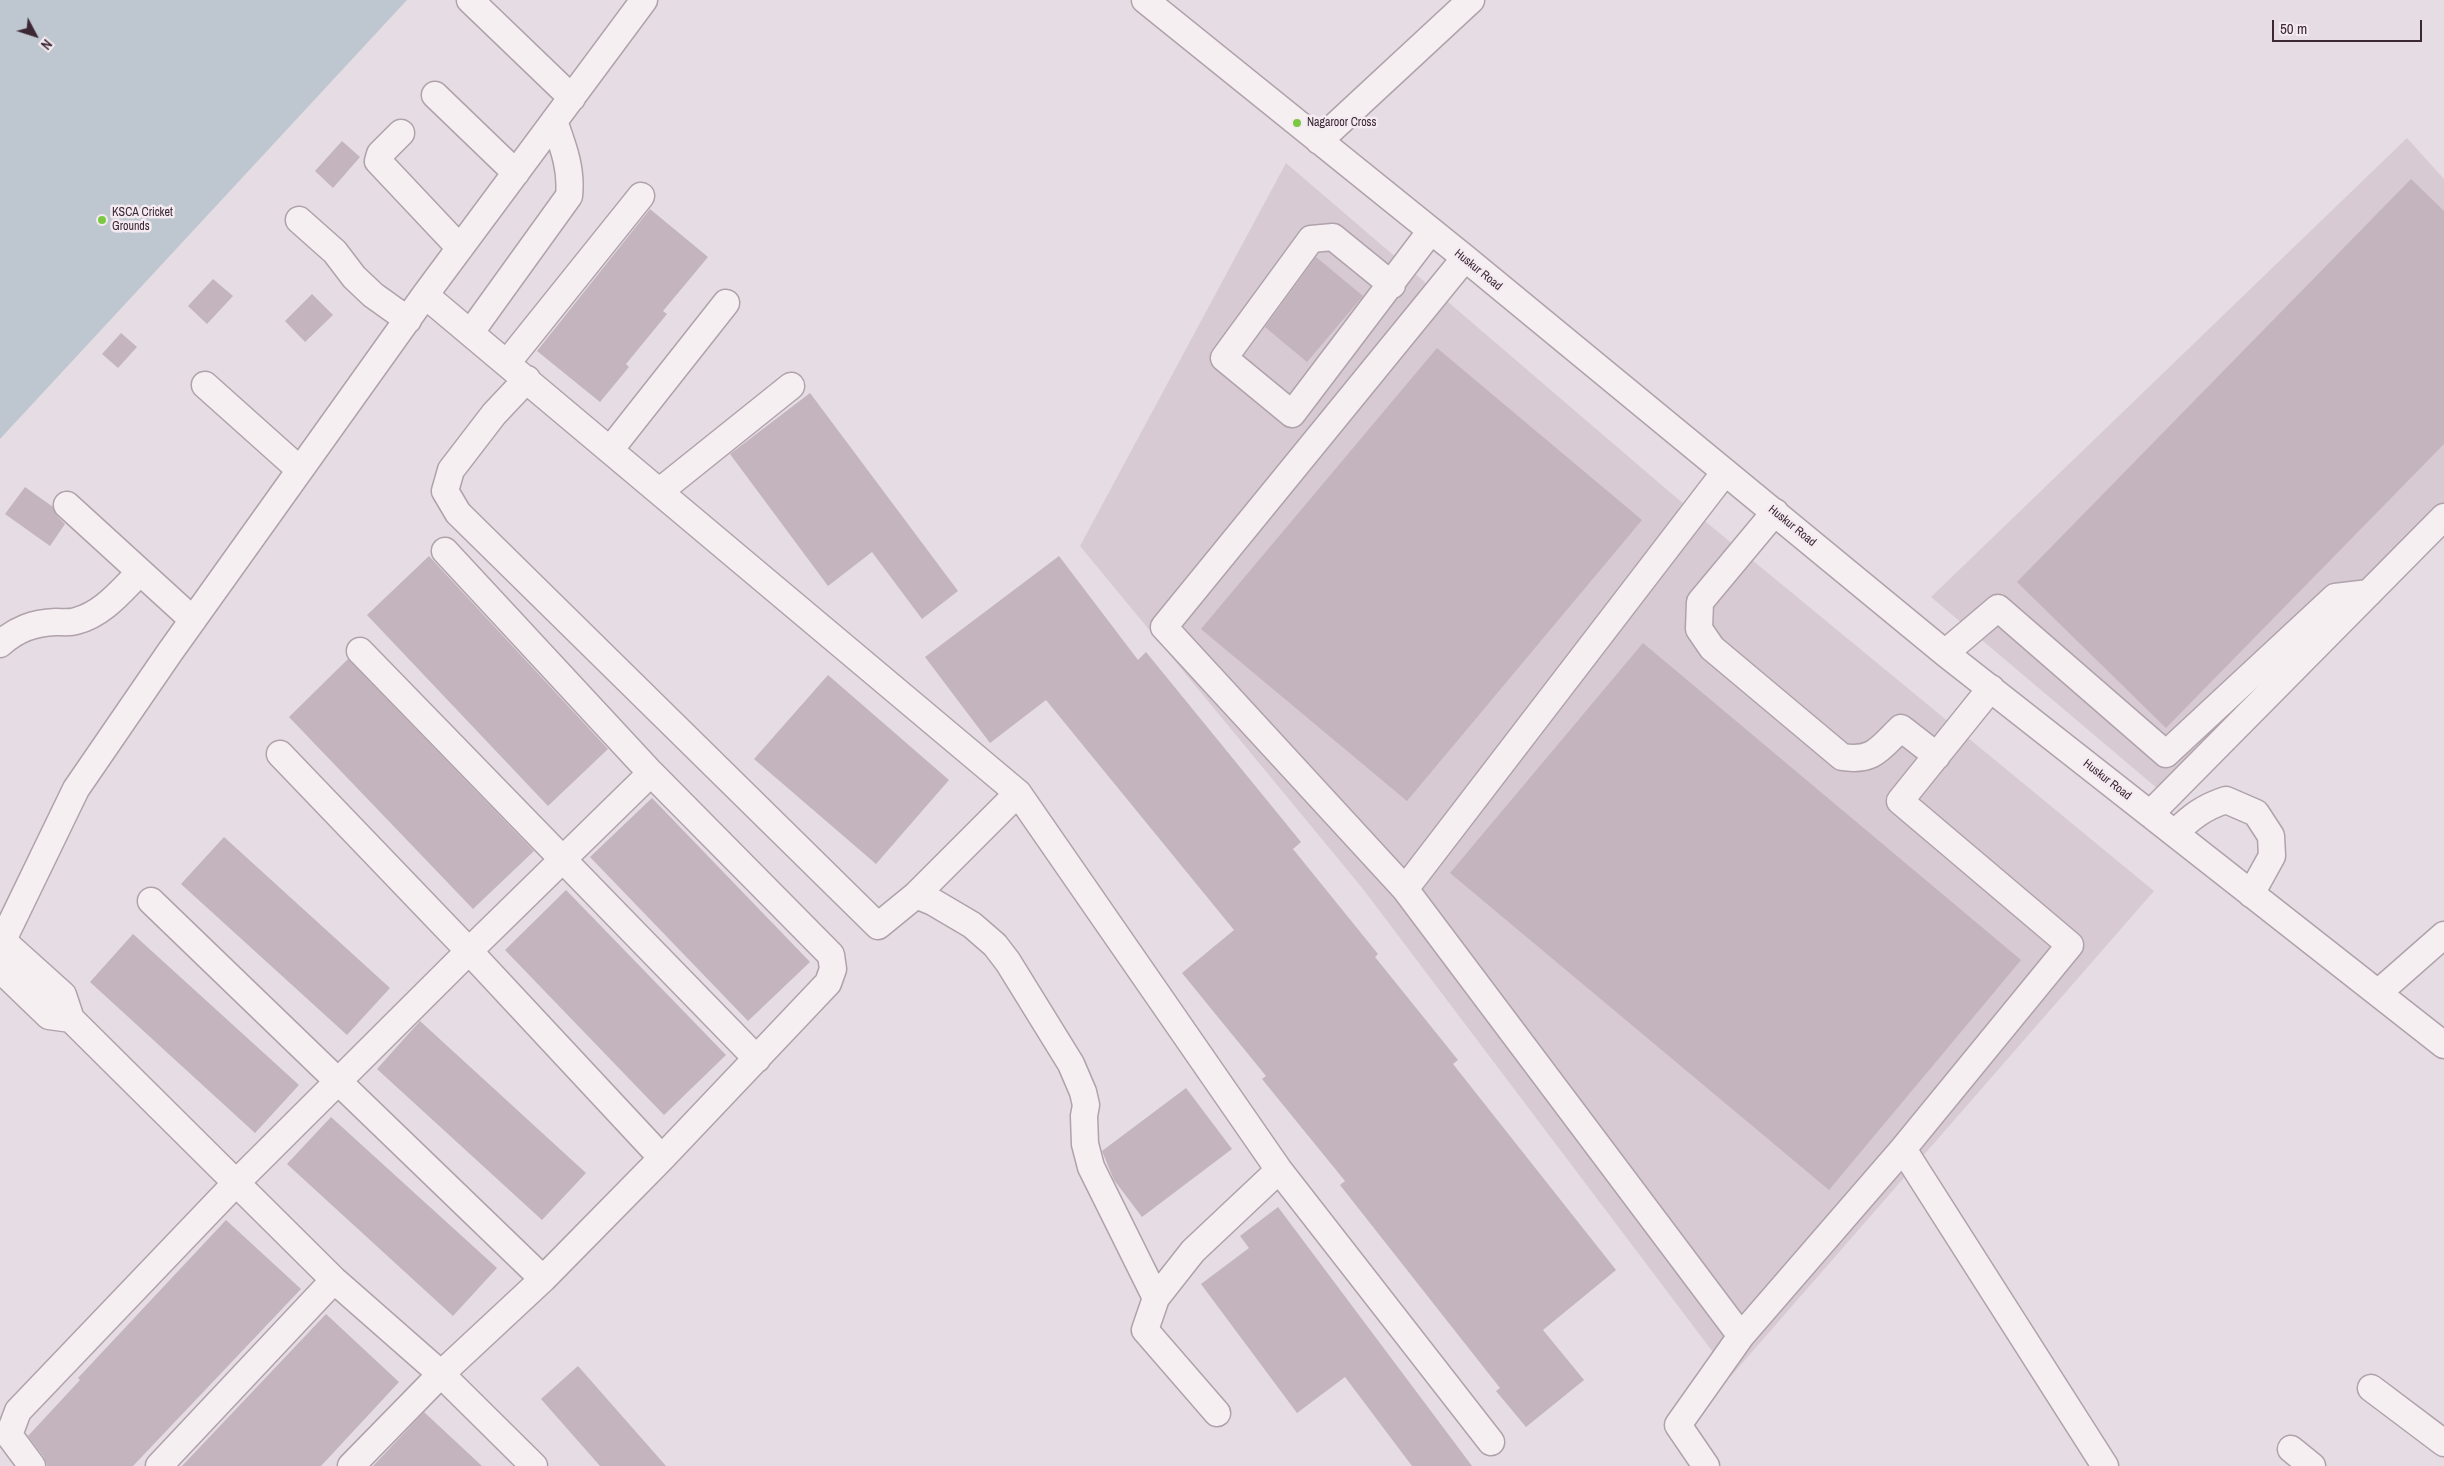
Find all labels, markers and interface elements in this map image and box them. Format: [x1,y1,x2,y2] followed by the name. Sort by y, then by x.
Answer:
[10,10,60,60] north arrow
[2274,10,2424,42] scale bar
[2280,18,2307,39] text: 50 m
[37,36,56,54] text: N
[1307,116,1376,130] place label: Nagaroor Cross
[1291,117,1303,129] marker: Nagaroor Cross
[112,206,173,234] place label: KSCA Cricket Grounds
[96,214,108,226] marker: KSCA Cricket Grounds
[1451,246,1505,294] street label: Huskur Road
[1765,502,1819,550] street label: Huskur Road
[2080,757,2134,803] street label: Huskur Road

